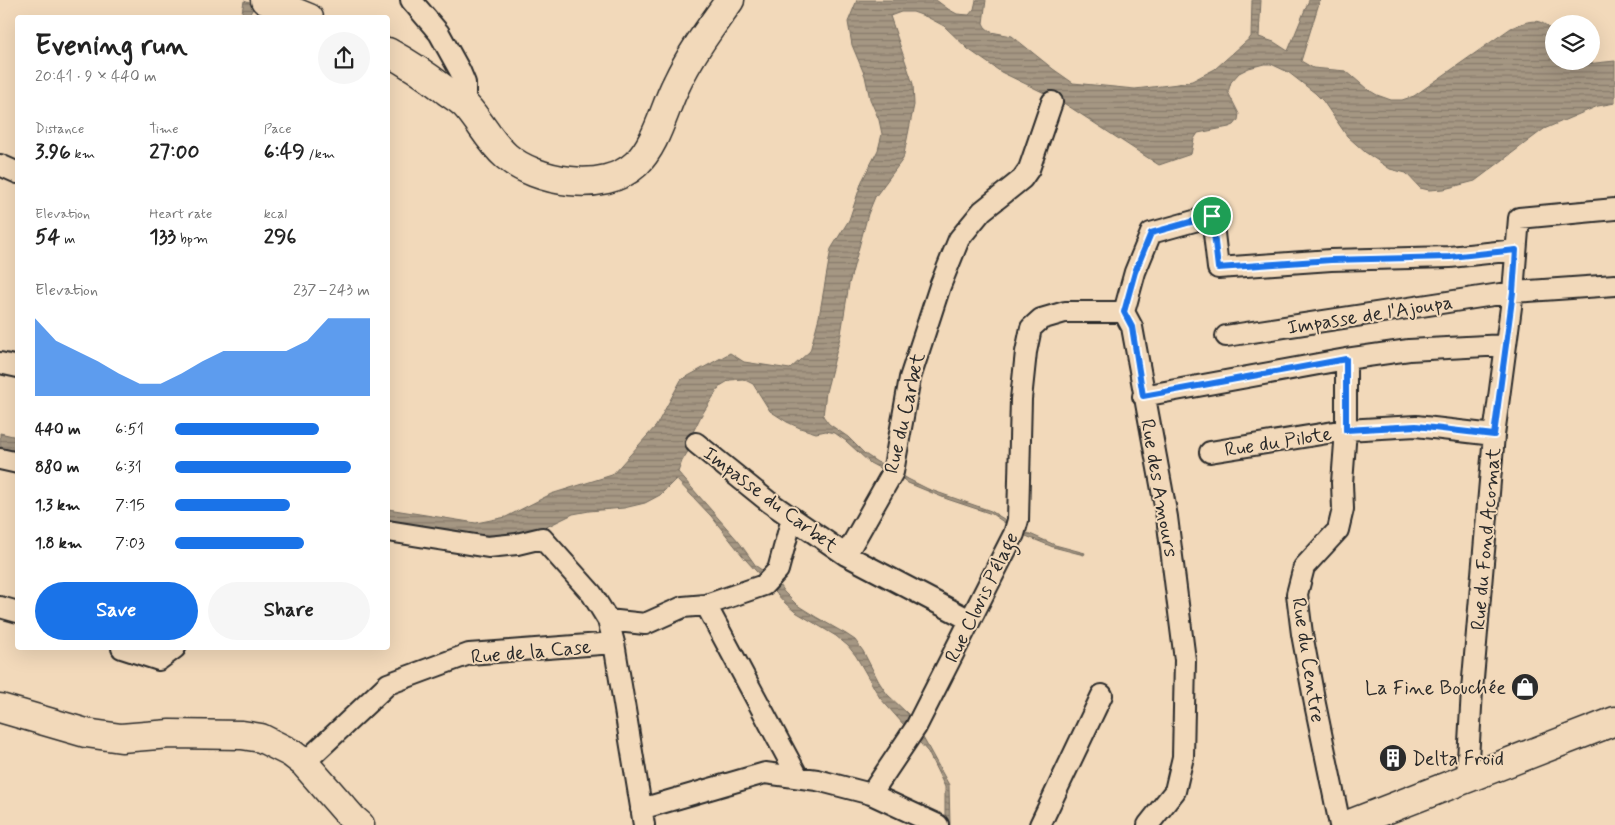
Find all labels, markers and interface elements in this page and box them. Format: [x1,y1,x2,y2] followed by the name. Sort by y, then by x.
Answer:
[1545,15,1600,70] map controls
[1545,15,1600,70] button: layers
[35,28,188,65] text: Evening run
[318,32,370,84] button: share
[35,66,157,87] text: 20:41 · 9 × 440 m
[35,120,84,138] text: Distance
[149,120,179,138] text: Time
[264,120,292,138] text: Pace
[35,138,71,166] text: 3.96
[149,138,200,166] text: 27:00
[264,138,305,166] text: 6:49
[71,145,95,163] text: km
[305,145,335,163] text: /km
[1191,195,1233,237] pin
[1198,202,1226,230] icon: arrive
[35,205,90,223] text: Elevation
[149,205,212,223] text: Heart rate
[264,205,287,223] text: kcal
[35,223,60,251] text: 54
[149,223,176,251] text: 133
[264,223,296,251] text: 296
[60,230,75,248] text: m
[176,230,208,248] text: bpm
[35,280,98,301] text: Elevation
[293,280,370,301] text: 237–243 m
[1285,289,1455,342] street label: Impasse de l'Ajoupa
[878,350,933,476] street label: Rue du Carbet
[1133,417,1184,560] street label: Rue des Amours
[35,419,81,440] text: 440 m
[115,419,144,440] text: 6:51
[1223,421,1334,464] street label: Rue du Pilote
[697,441,843,560] street label: Impasse du Carbet
[1465,446,1508,632] street label: Rue du Fond Acomat
[35,457,79,478] text: 880 m
[115,457,142,478] text: 6:31
[35,495,80,516] text: 1.3 km
[115,495,145,516] text: 7:15
[939,528,1028,669] street label: Rue Clovis Pélage
[35,533,82,554] text: 1.8 km
[115,533,145,554] text: 7:03
[35,582,198,640] button: Save
[208,582,370,640] button: Share
[1284,596,1331,725] street label: Rue du Centre
[470,634,592,671] street label: Rue de la Case
[1510,672,1540,702] shop icon: La Fine Bouchée
[1365,675,1506,702] place label: La Fine Bouchée
[1378,743,1408,773] building icon: Delta Froid
[1412,746,1504,773] place label: Delta Froid

